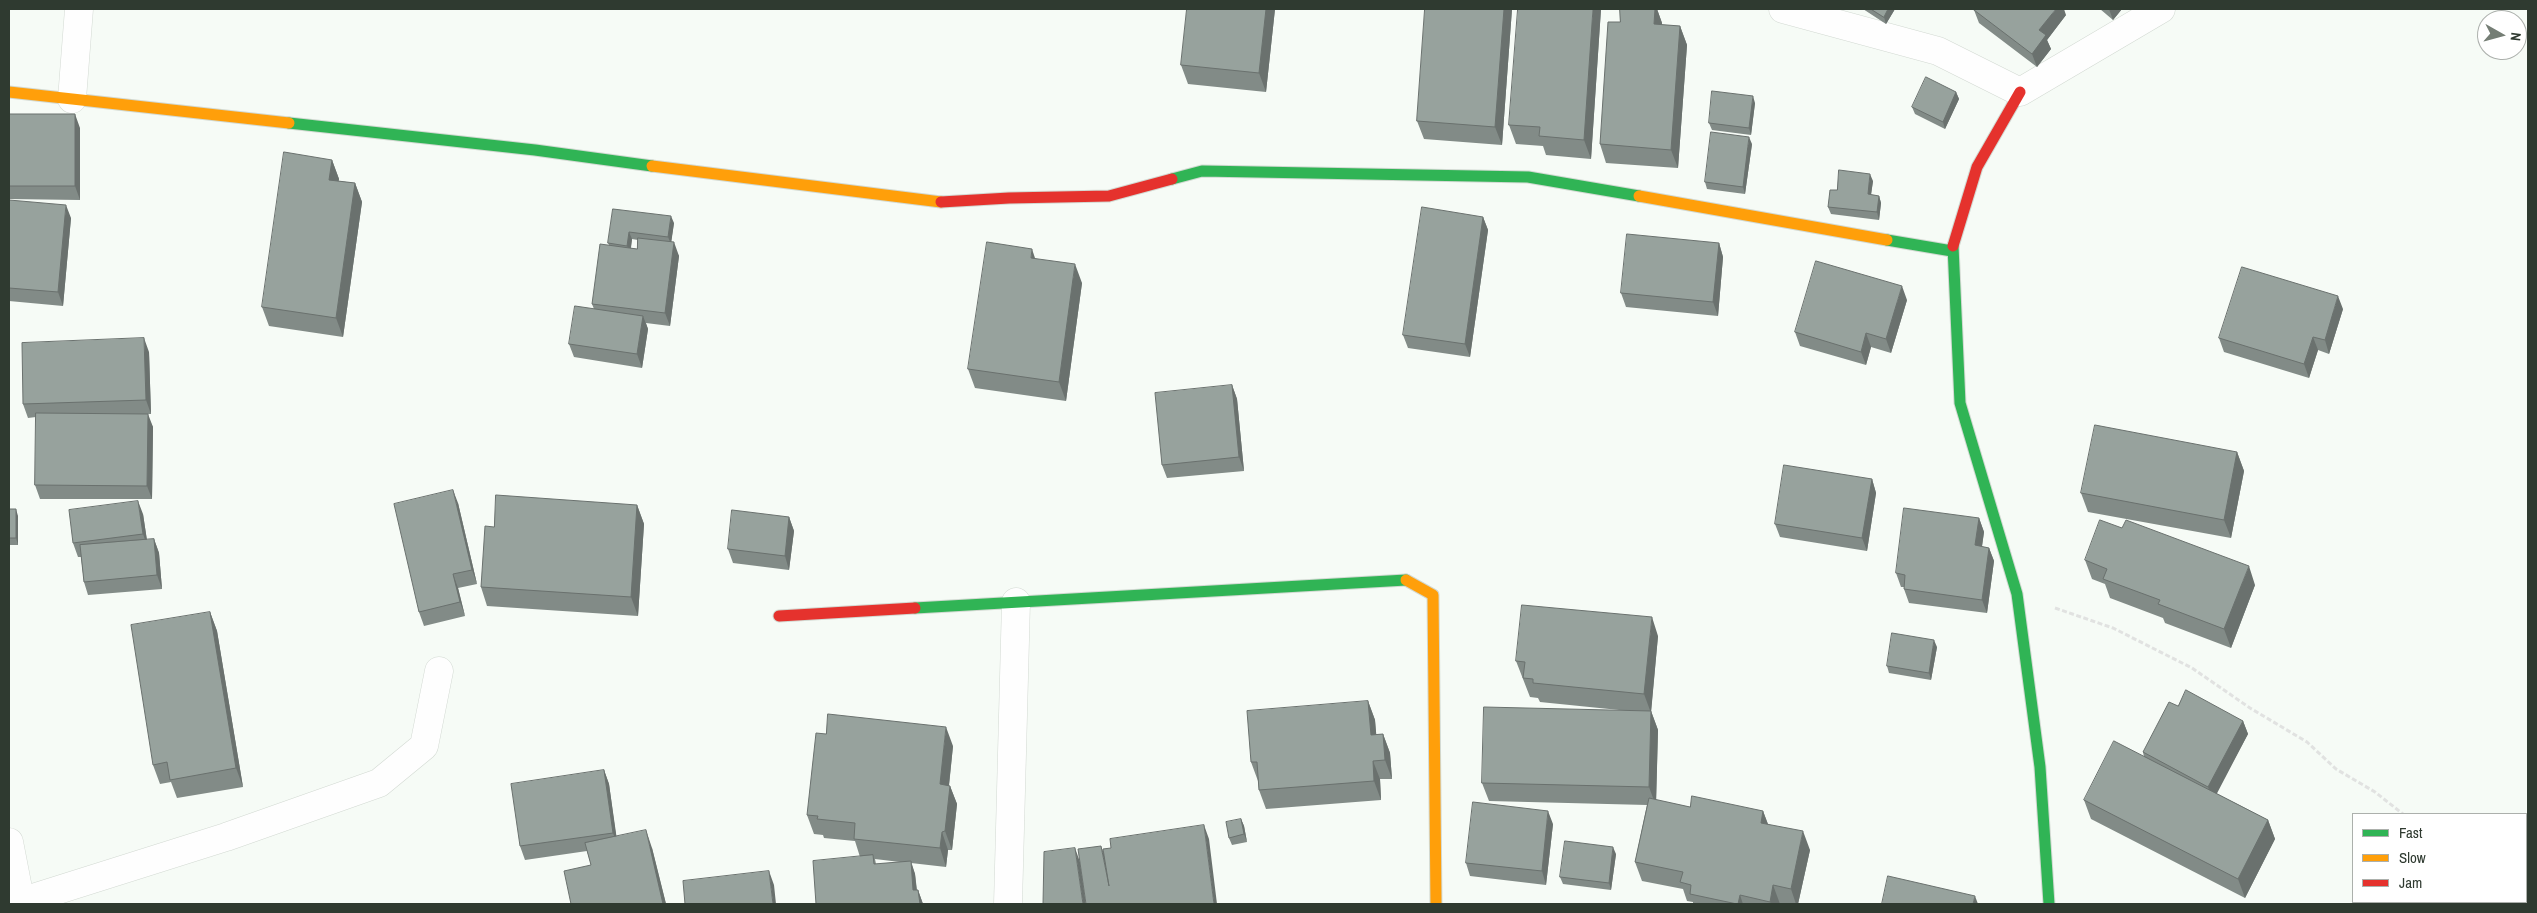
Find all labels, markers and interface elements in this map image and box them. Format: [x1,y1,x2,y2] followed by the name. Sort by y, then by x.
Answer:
[2477,10,2527,60] north arrow
[2506,31,2525,42] text: N
[2352,813,2527,903] legend
[2399,822,2422,843] text: Fast
[2399,847,2426,868] text: Slow
[2399,872,2422,893] text: Jam

